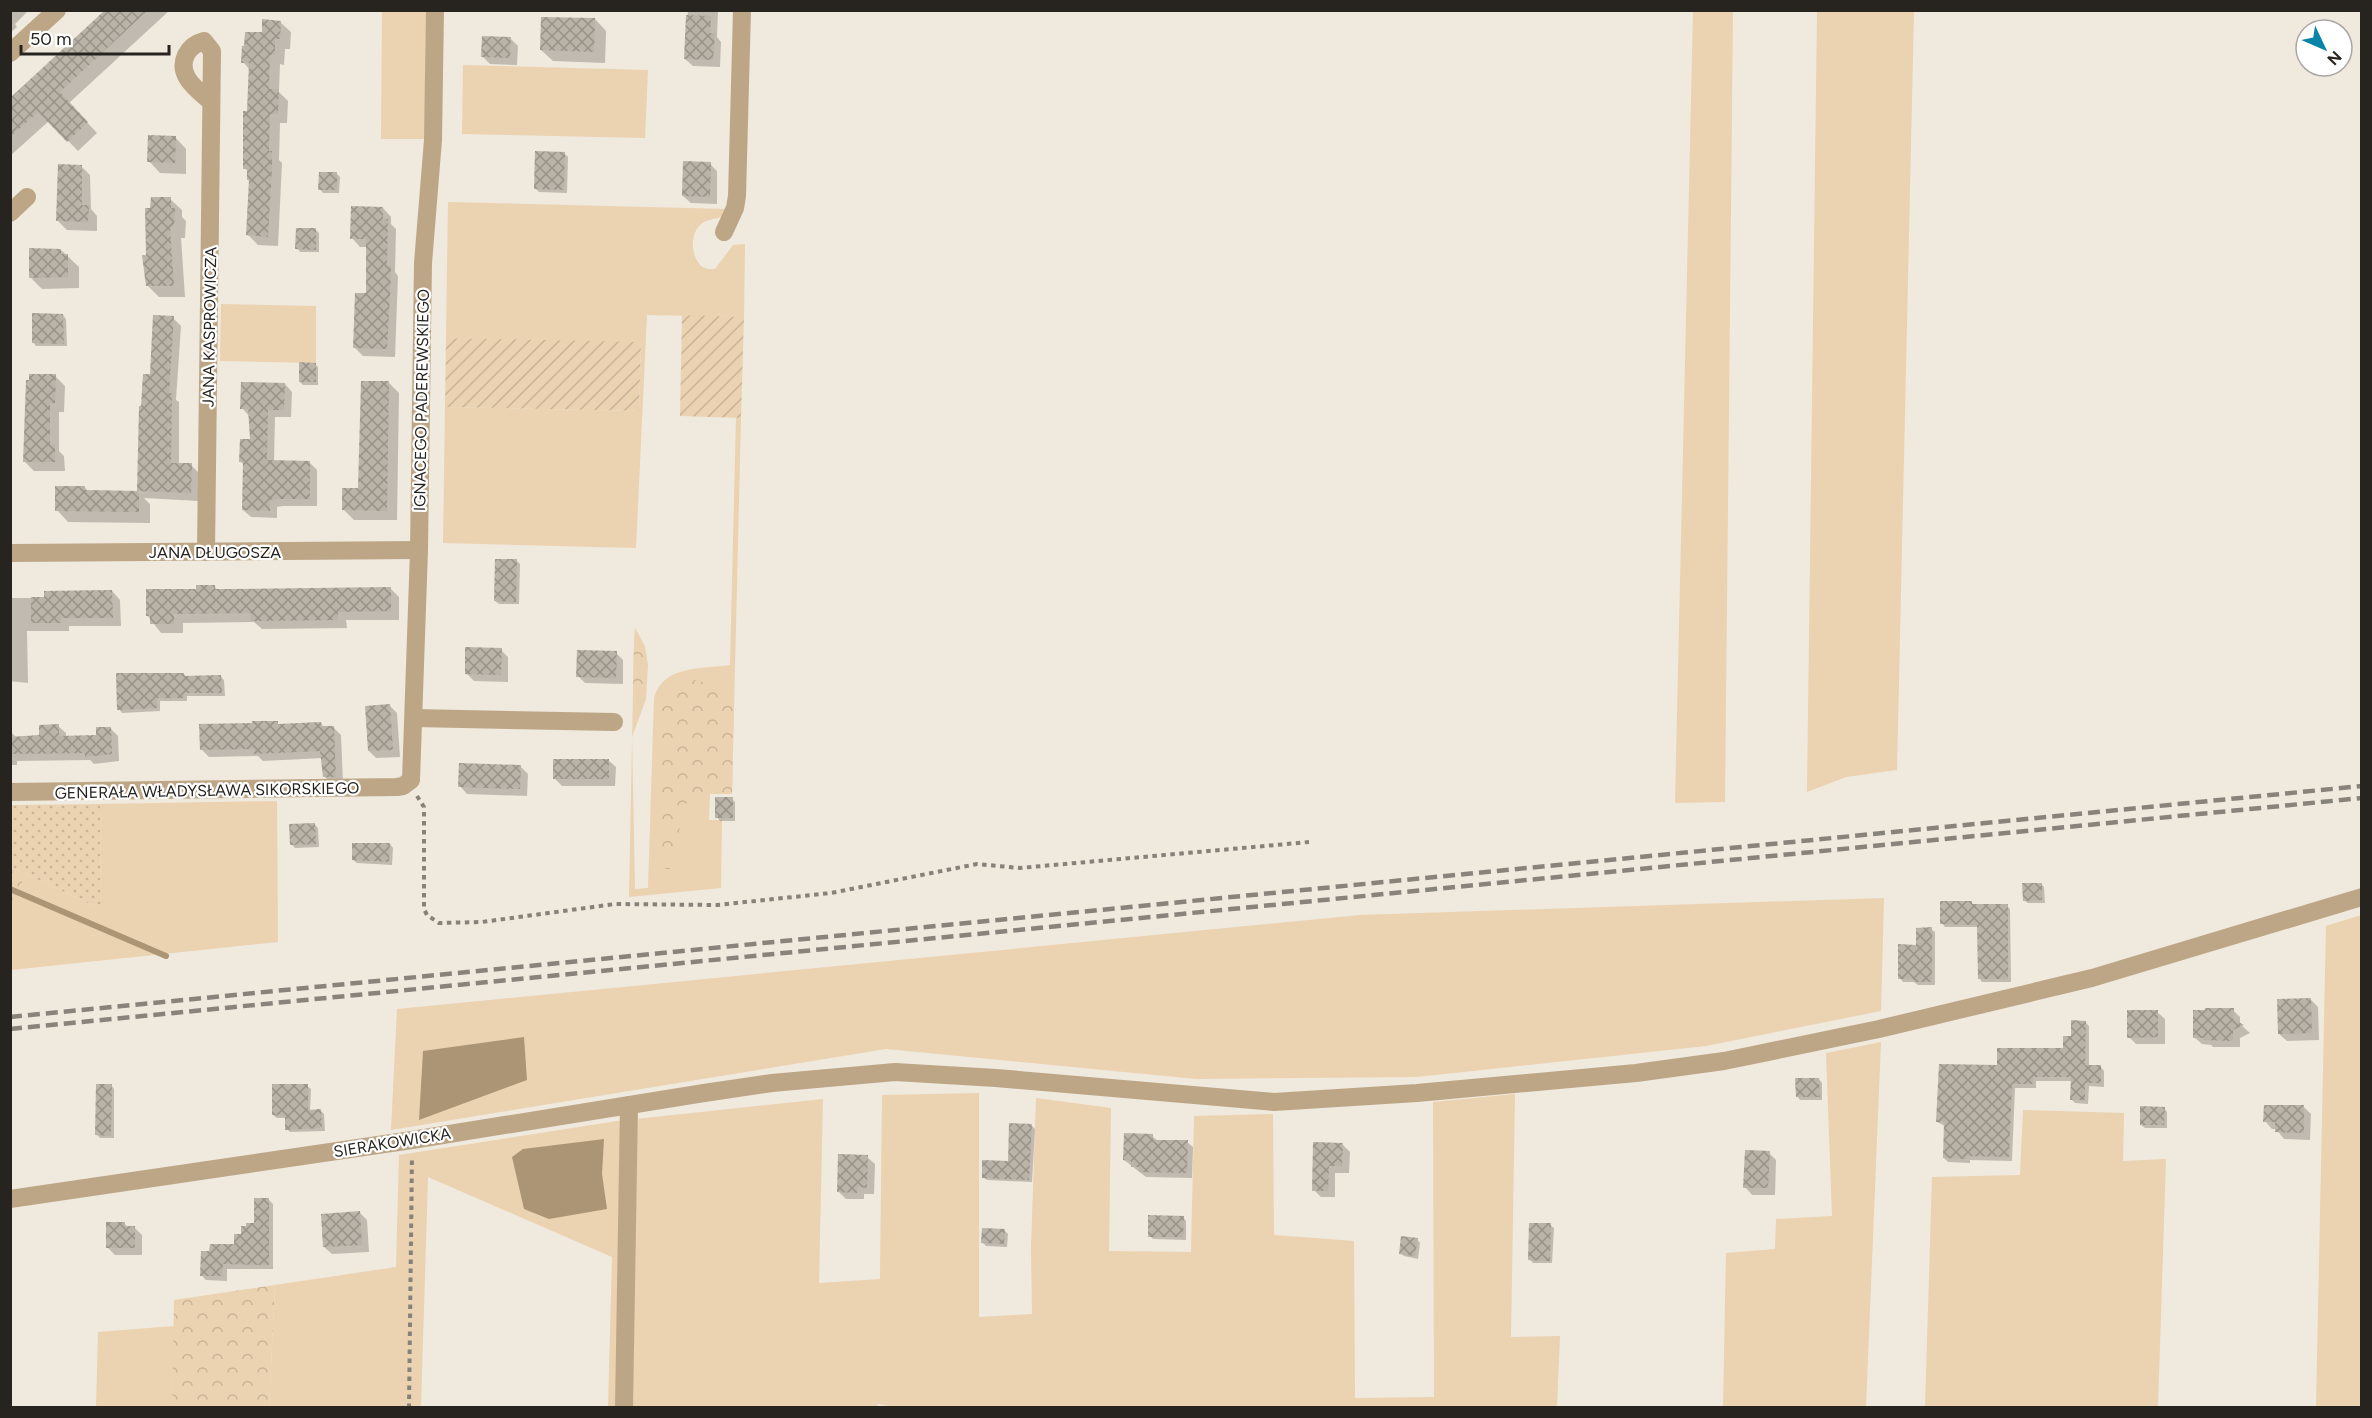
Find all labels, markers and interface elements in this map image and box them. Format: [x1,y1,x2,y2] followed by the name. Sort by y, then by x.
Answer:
[21,18,170,56] scale bar
[2294,18,2354,78] north arrow
[30,28,72,50] text: 50 m
[2323,47,2346,69] text: N
[199,246,220,407] street label: JANA KASPROWICZA
[410,289,433,511] street label: IGNACEGO PADEREWSKIEGO
[149,543,281,562] street label: JANA DŁUGOSZA
[54,778,360,803] street label: GENERAŁA WŁADYSŁAWA SIKORSKIEGO
[332,1124,452,1161] street label: SIERAKOWICKA

